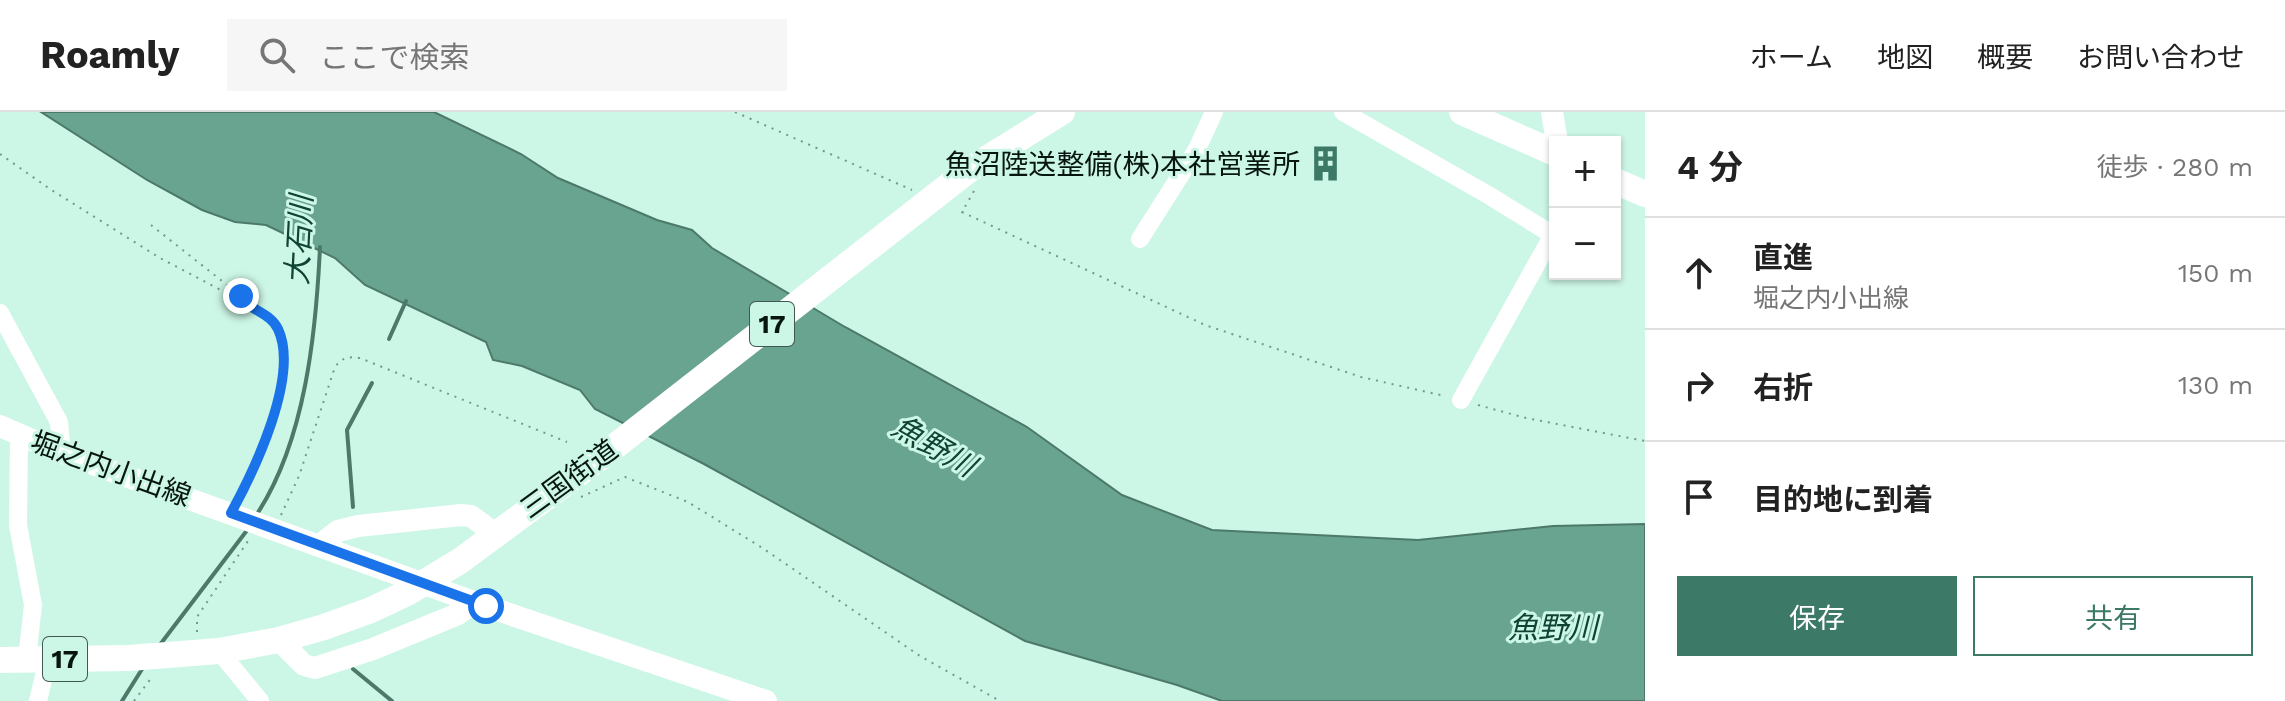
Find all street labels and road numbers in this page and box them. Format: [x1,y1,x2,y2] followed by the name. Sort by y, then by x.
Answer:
[750,302,794,346] road number: 17
[26,425,196,513] street label: 堀之内小出線
[514,433,624,525] street label: 三国街道
[43,637,87,681] road number: 17

